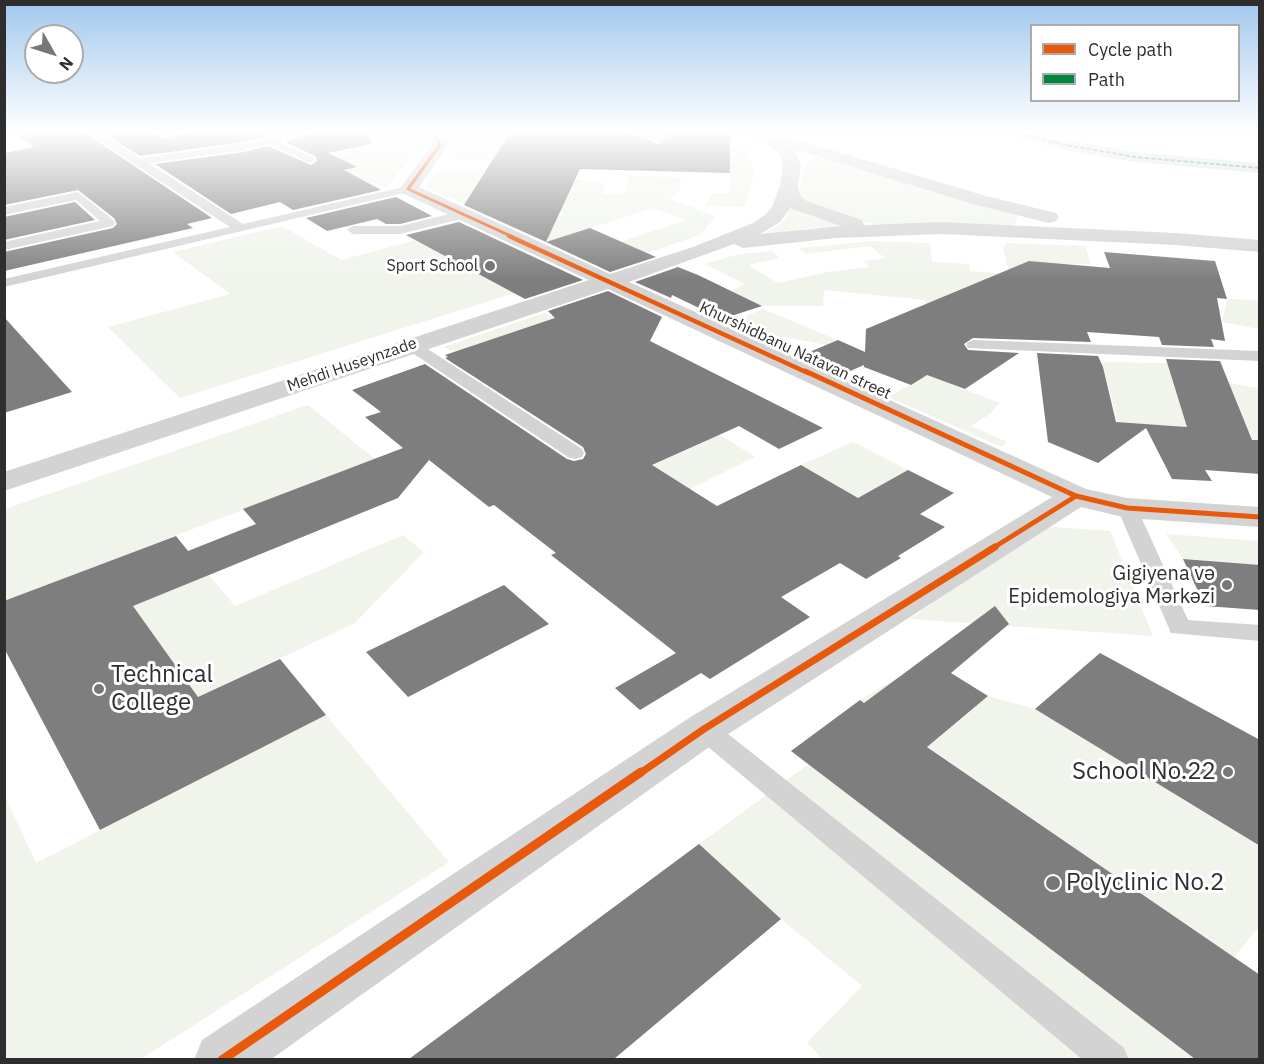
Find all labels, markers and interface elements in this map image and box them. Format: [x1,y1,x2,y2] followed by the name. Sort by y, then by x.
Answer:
[24,24,84,84] north arrow
[1030,24,1240,102] legend
[1088,38,1173,61] text: Cycle path
[55,53,78,75] text: N
[1088,68,1125,91] text: Path
[386,256,478,276] place label: Sport School
[483,259,497,273] marker: Sport School
[696,298,894,404] street label: Khurshidbanu Natavan street
[285,334,419,396] street label: Mehdi Huseynzade
[1008,562,1215,609] place label: Gigiyena və Epidemologiya Mərkəzi
[1220,578,1234,592] marker: Gigiyena və Epidemologiya Mərkəzi
[111,661,213,717] place label: Technical College
[92,682,106,696] marker: Technical College
[1072,758,1216,786] place label: School No.22
[1221,765,1235,779] marker: School No.22
[1066,869,1224,897] place label: Polyclinic No.2
[1044,874,1062,892] marker: Polyclinic No.2

